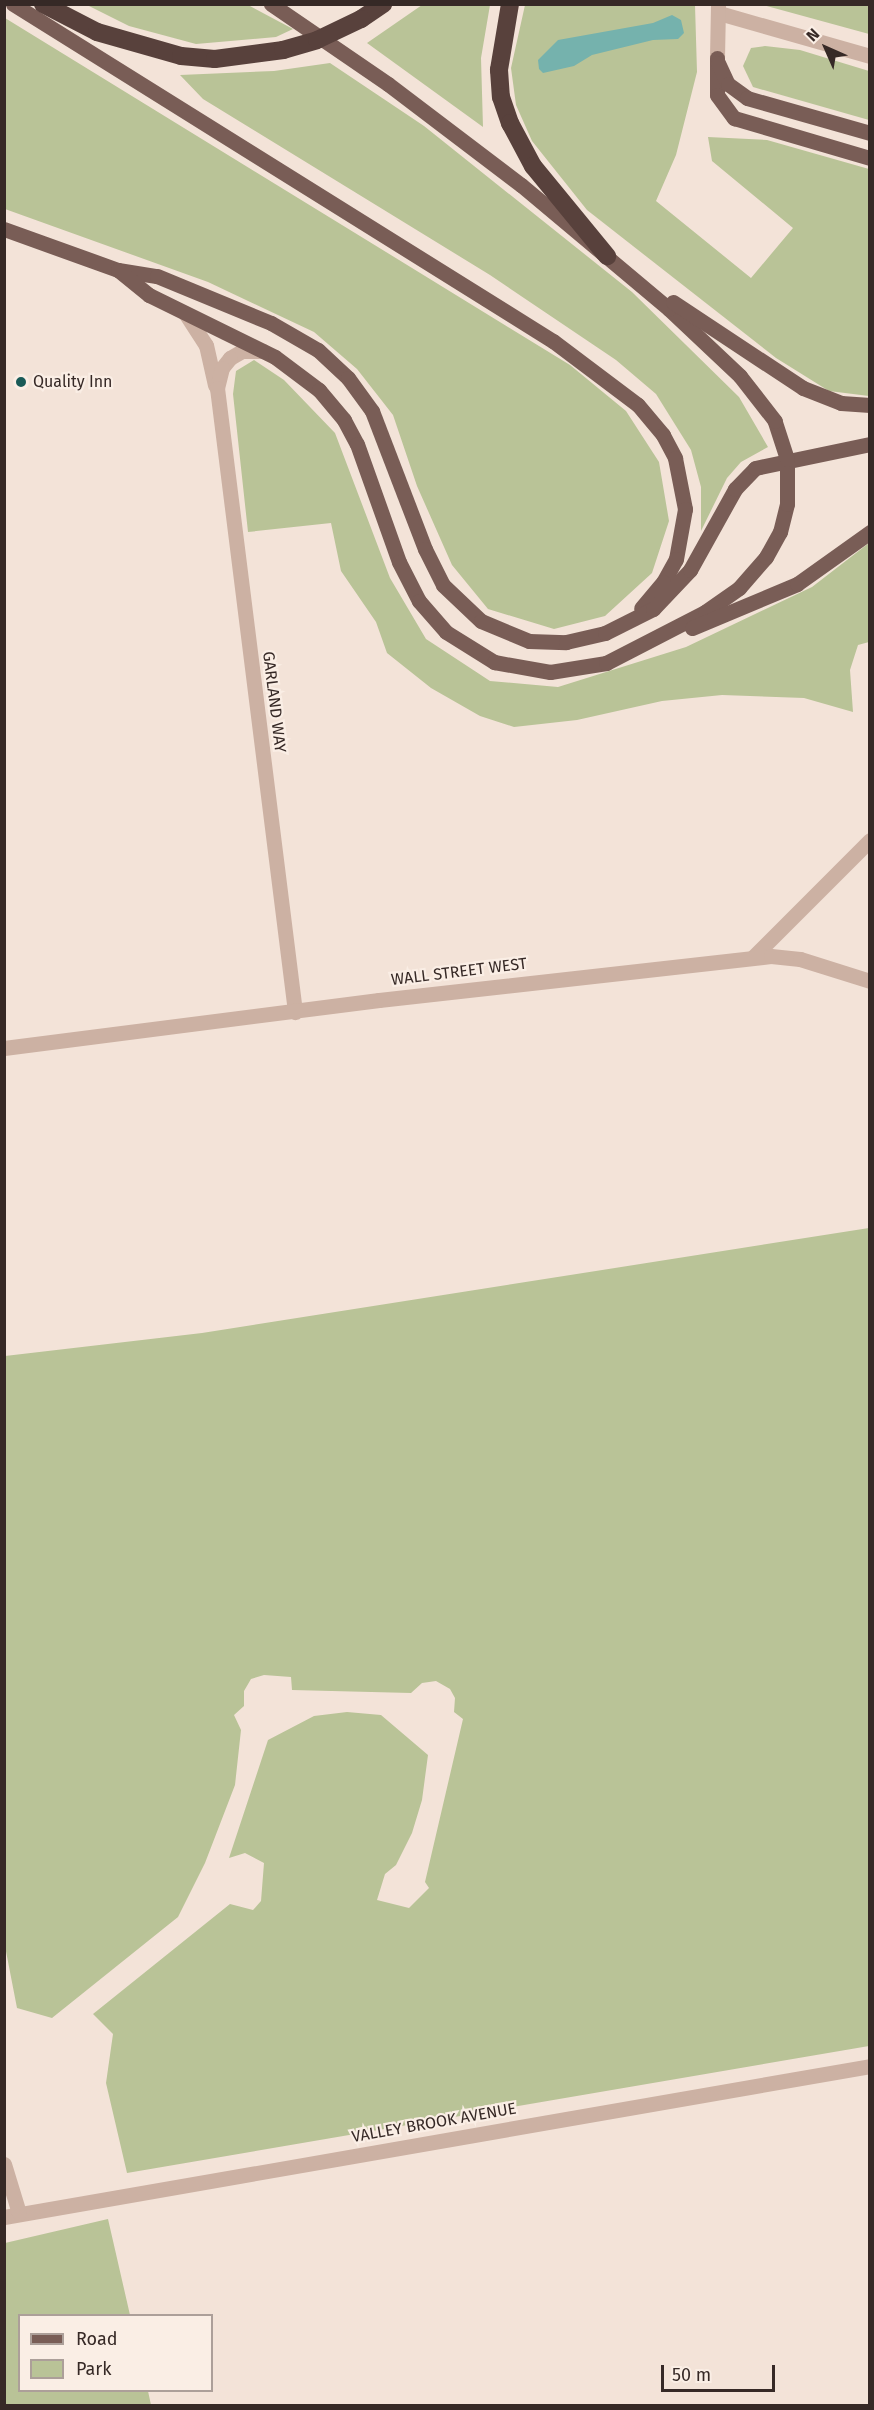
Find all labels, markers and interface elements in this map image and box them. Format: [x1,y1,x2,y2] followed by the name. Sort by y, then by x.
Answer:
[796,18,856,78] north arrow
[802,24,823,45] text: N
[33,372,112,392] place label: Quality Inn
[14,375,28,389] marker: Quality Inn
[258,650,290,754] street label: GARLAND WAY
[390,954,528,990] street label: WALL STREET WEST
[350,2099,518,2147] street label: VALLEY BROOK AVENUE
[18,2314,213,2392] legend
[76,2328,118,2350] text: Road
[664,2353,778,2391] scale bar
[76,2358,111,2380] text: Park
[672,2364,711,2386] text: 50 m

